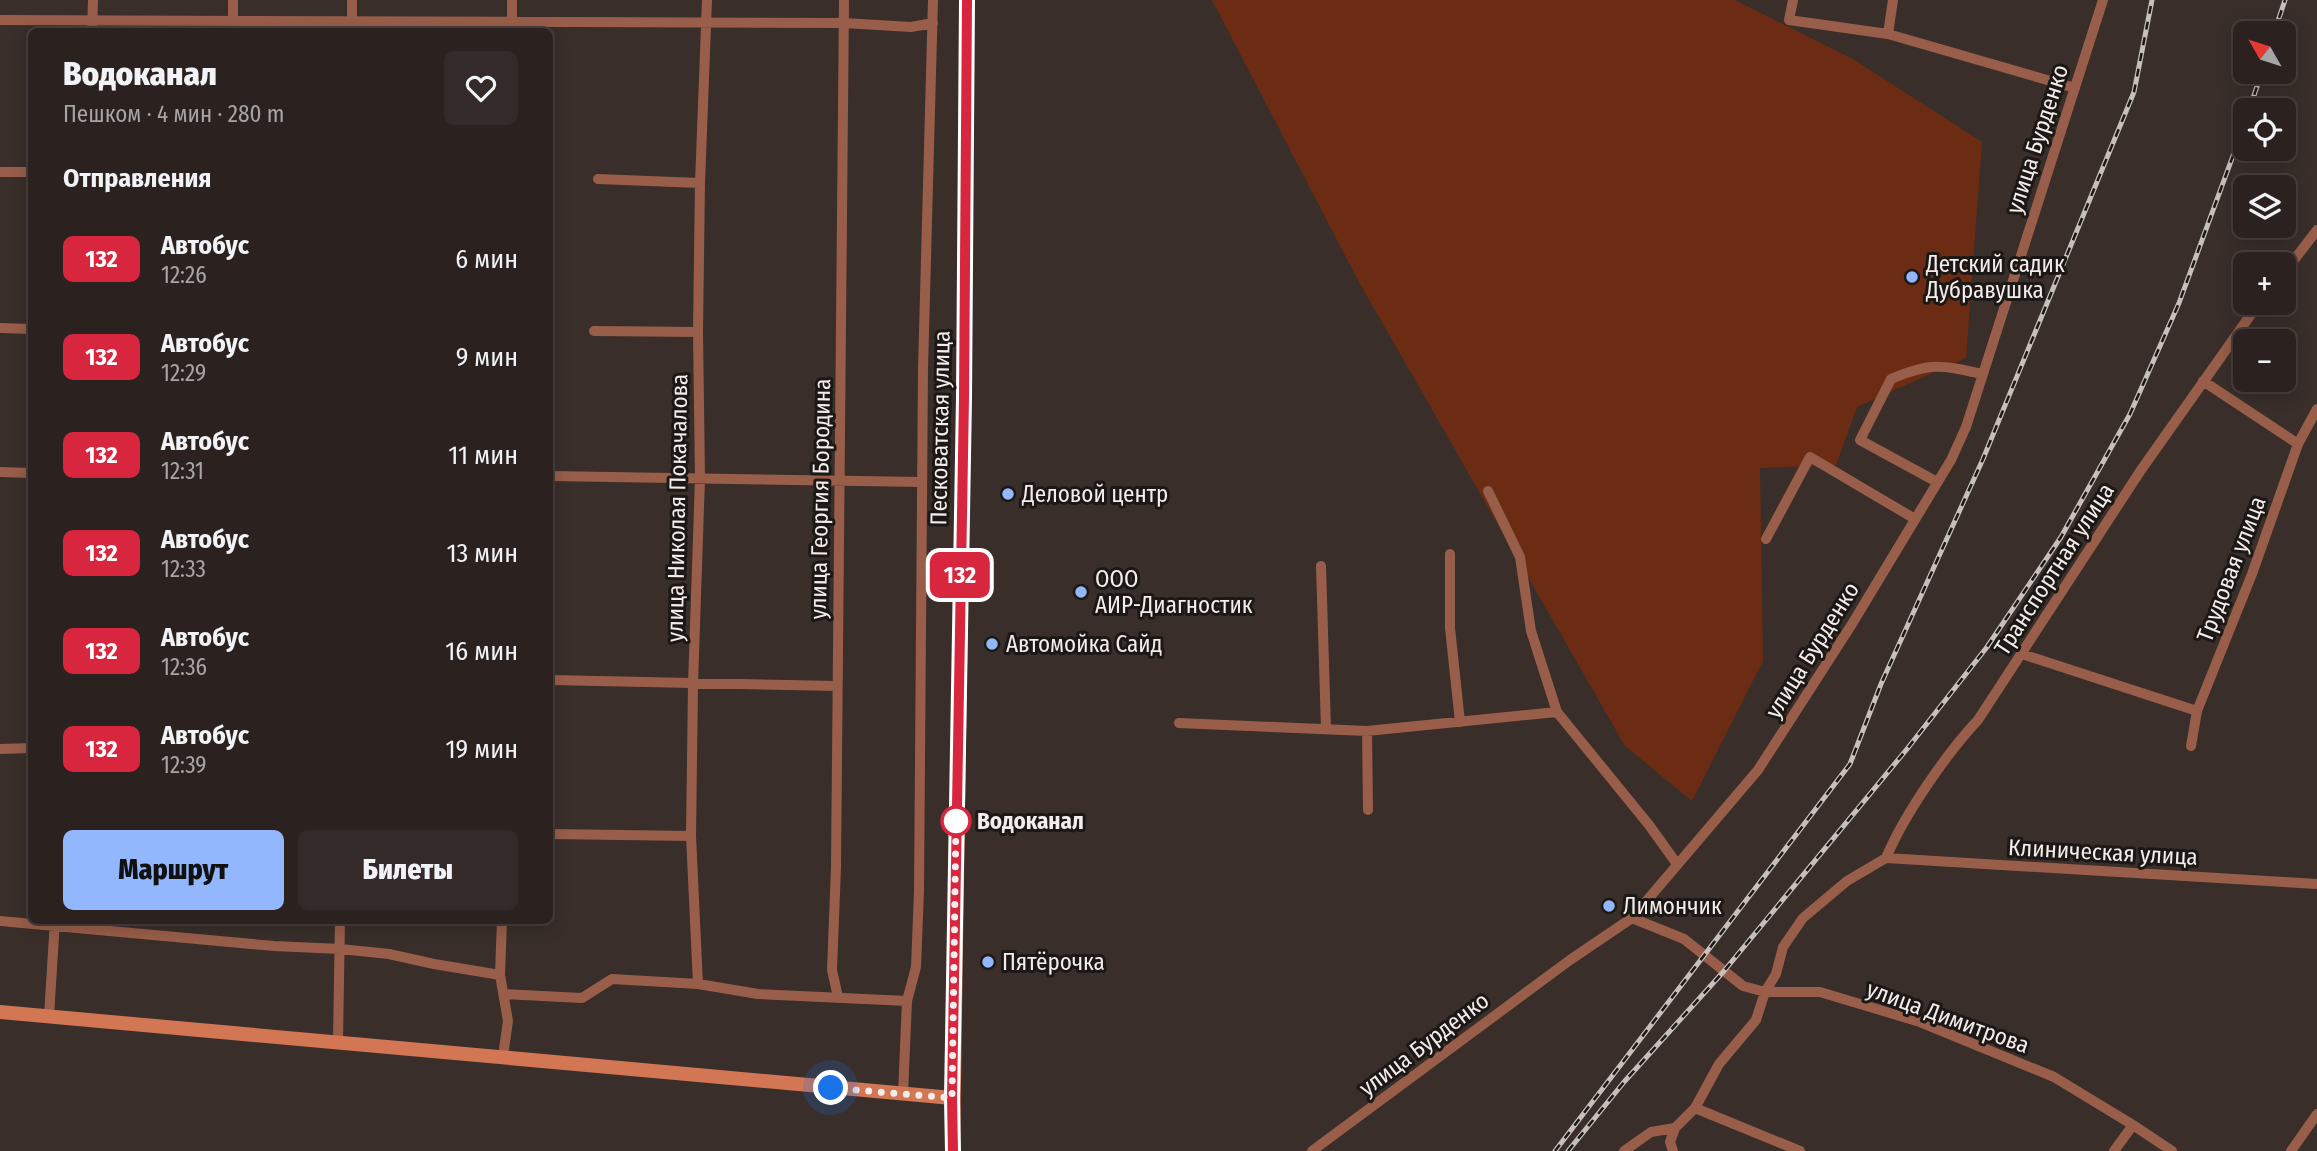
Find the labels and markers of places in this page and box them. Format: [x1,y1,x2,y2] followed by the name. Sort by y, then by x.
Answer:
[1925,250,2065,304] place label: Детский садик Дубравушка
[1904,269,1920,285] marker: Детский садик Дубравушка
[1021,480,1168,508] place label: Деловой центр
[1000,486,1016,502] marker: Деловой центр
[1095,565,1253,619] place label: ООО АИР-Диагностик
[1073,584,1089,600] marker: ООО АИР-Диагностик
[1006,630,1162,658] place label: Автомойка Сайд
[984,636,1000,652] marker: Автомойка Сайд
[941,806,971,836] marker: Водоканал
[977,807,1084,835] place label: Водоканал
[1623,892,1722,920] place label: Лимончик
[1601,898,1617,914] marker: Лимончик
[1002,948,1105,976] place label: Пятёрочка
[980,954,996,970] marker: Пятёрочка

